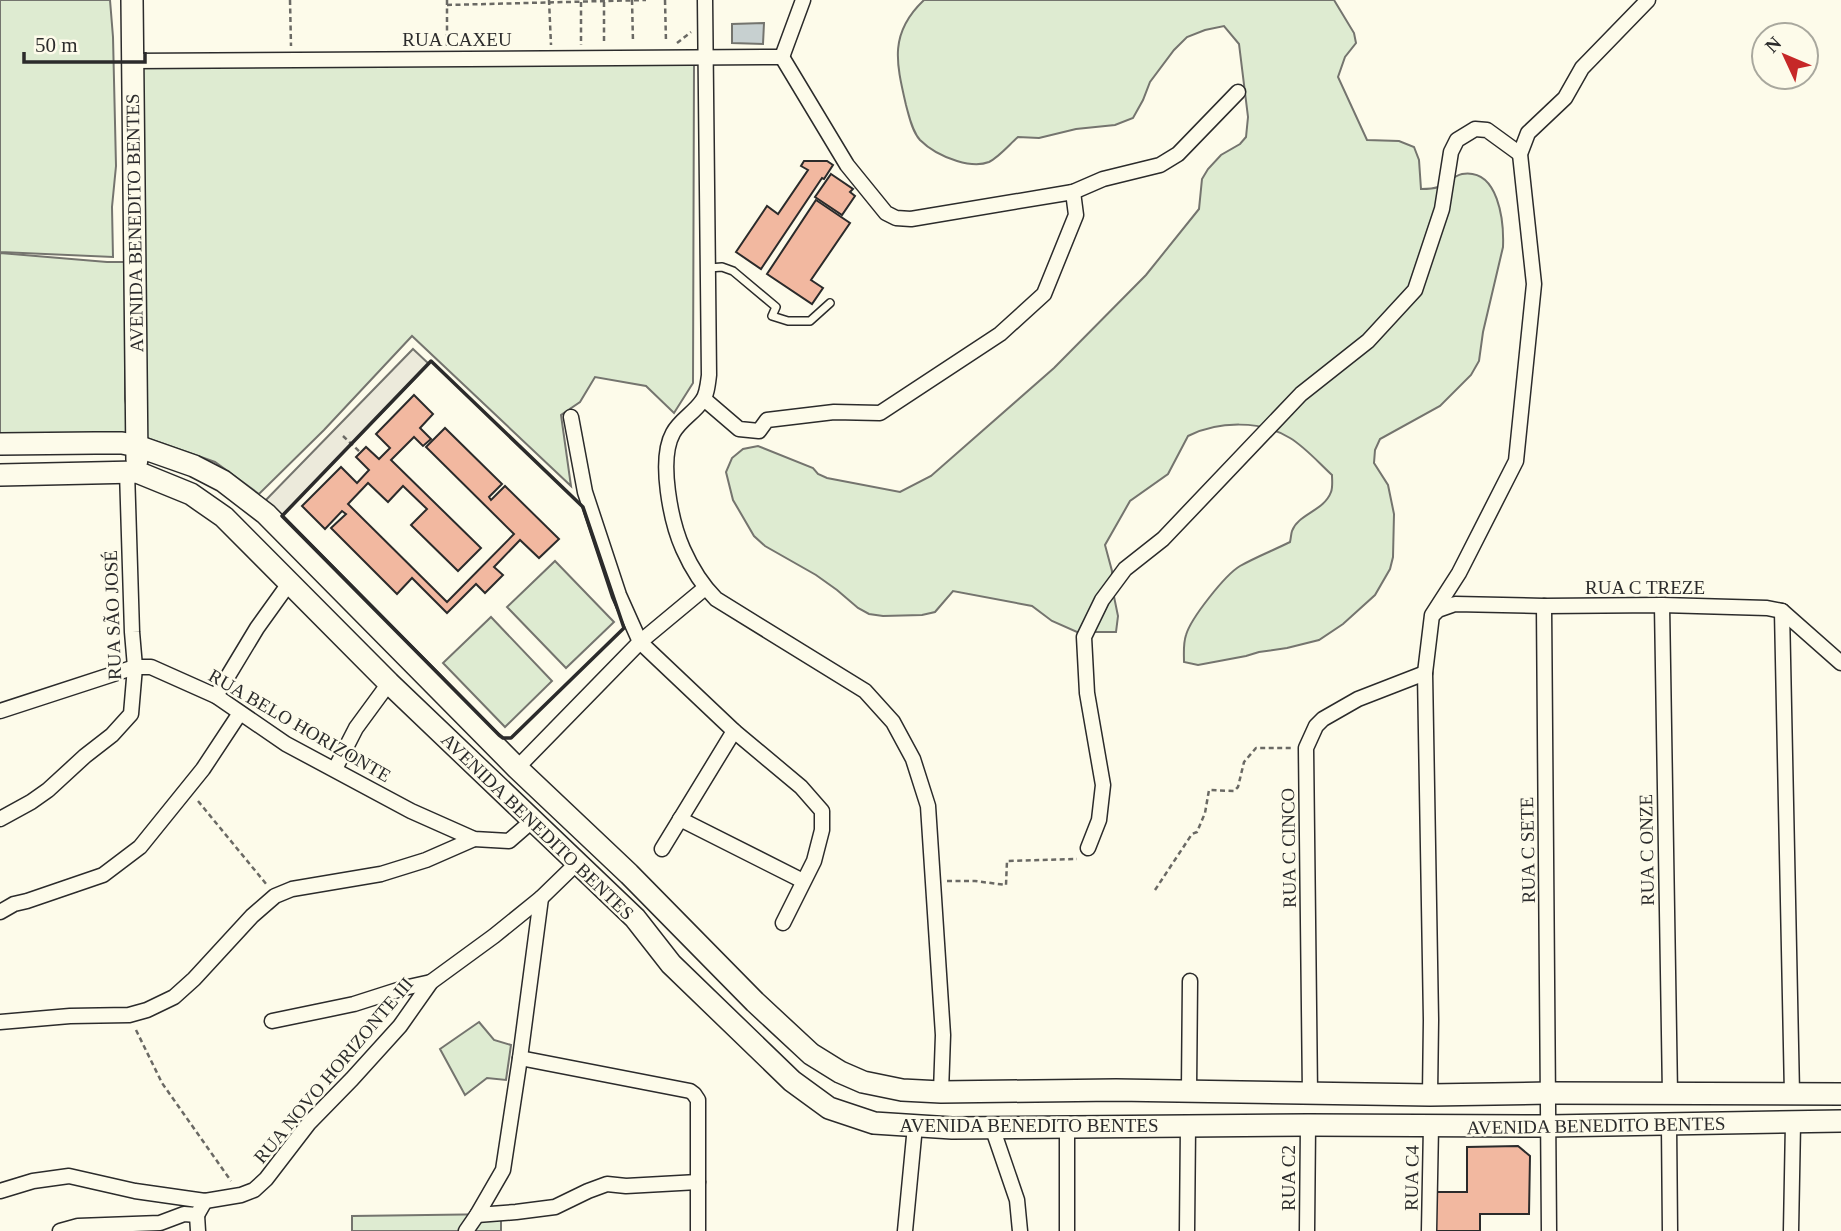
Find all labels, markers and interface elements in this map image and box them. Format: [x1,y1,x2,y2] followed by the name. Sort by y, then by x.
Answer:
[24,21,145,65] scale bar
[1750,21,1820,91] north arrow
[402,29,512,50] street label: RUA CAXEU
[1761,32,1786,57] text: N
[35,33,78,57] text: 50 m
[122,93,147,353] street label: AVENIDA BENEDITO BENTES
[100,550,125,680] street label: RUA SÃO JOSÉ
[1585,577,1705,598] street label: RUA C TREZE
[205,665,395,786] street label: RUA BELO HORIZONTE
[437,729,638,924] street label: AVENIDA BENEDITO BENTES
[1277,788,1300,908] street label: RUA C CINCO
[1635,794,1658,906] street label: RUA C ONZE
[1516,797,1539,903] street label: RUA C SETE
[250,973,417,1167] street label: RUA NOVO HORIZONTE III
[1466,1113,1726,1138] street label: AVENIDA BENEDITO BENTES
[900,1115,1158,1136] street label: AVENIDA BENEDITO BENTES
[1400,1144,1423,1211] street label: RUA C4
[1278,1145,1299,1211] street label: RUA C2

